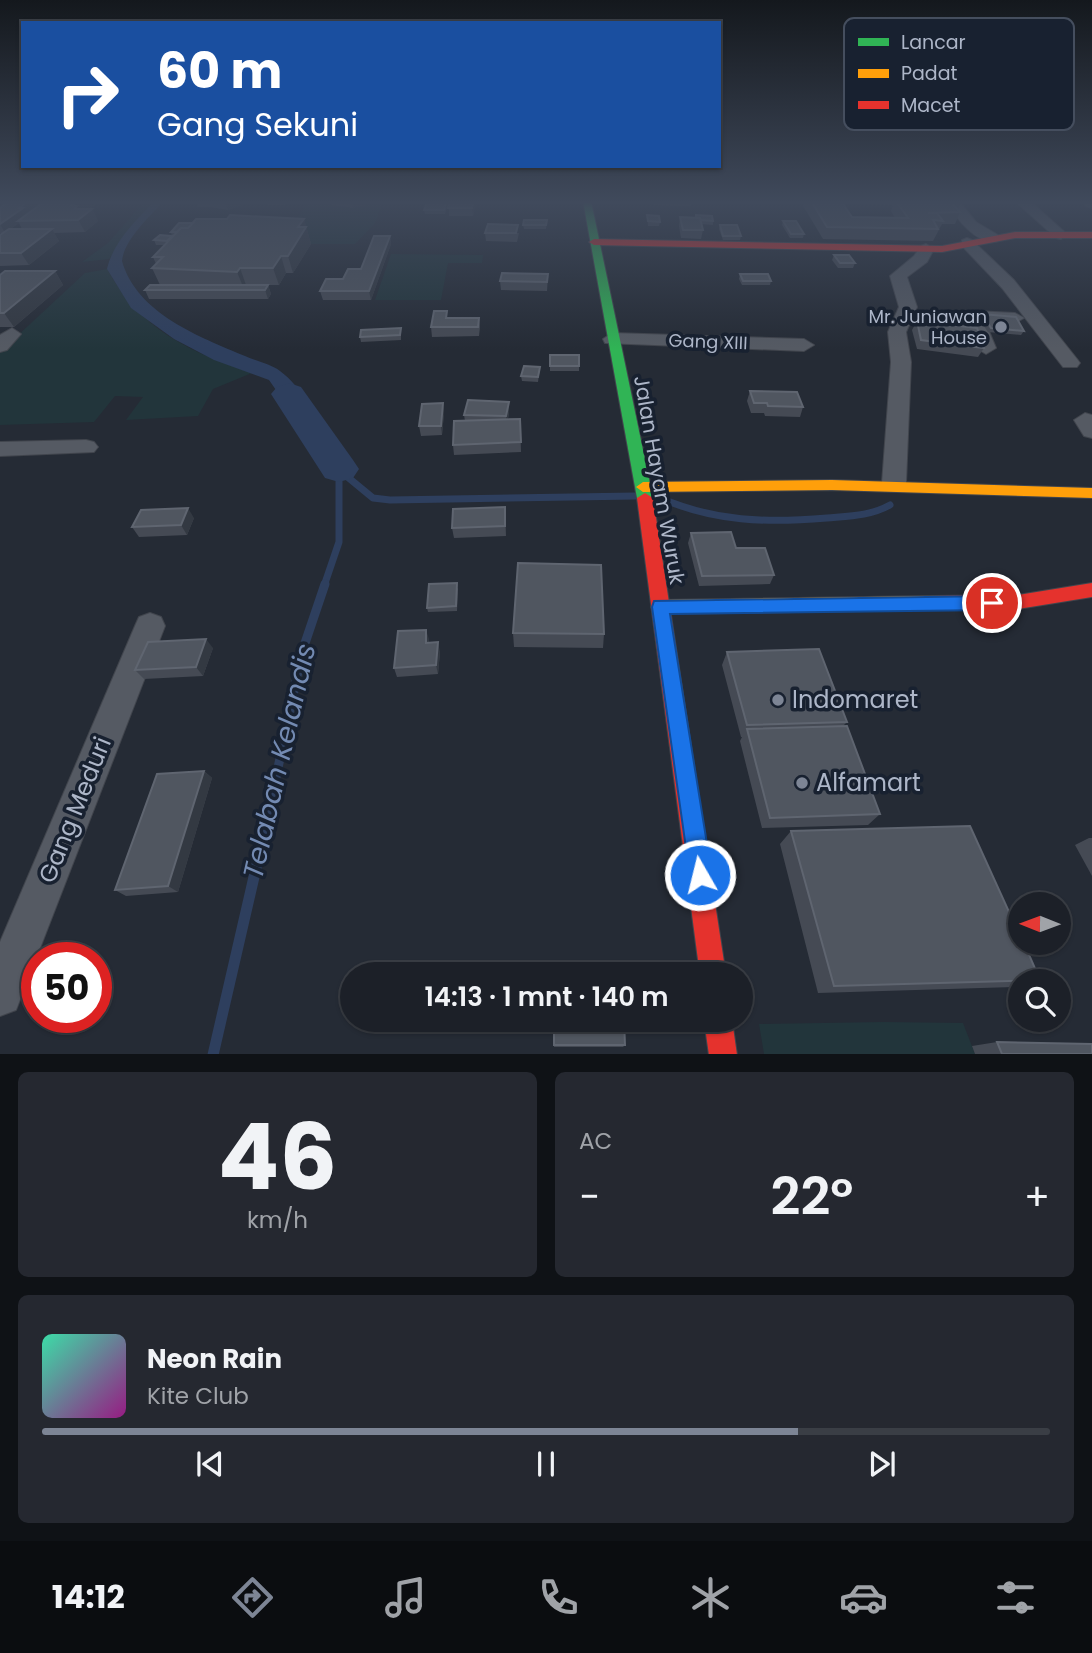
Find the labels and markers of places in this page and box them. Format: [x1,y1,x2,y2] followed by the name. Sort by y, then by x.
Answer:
[869,304,987,350] place label: Mr. Juniawan House
[993,319,1009,335] marker: Mr. Juniawan House
[962,573,1022,633] pin
[792,683,918,716] place label: Indomaret
[770,692,786,708] marker: Indomaret
[816,766,921,799] place label: Alfamart
[794,775,810,791] marker: Alfamart

